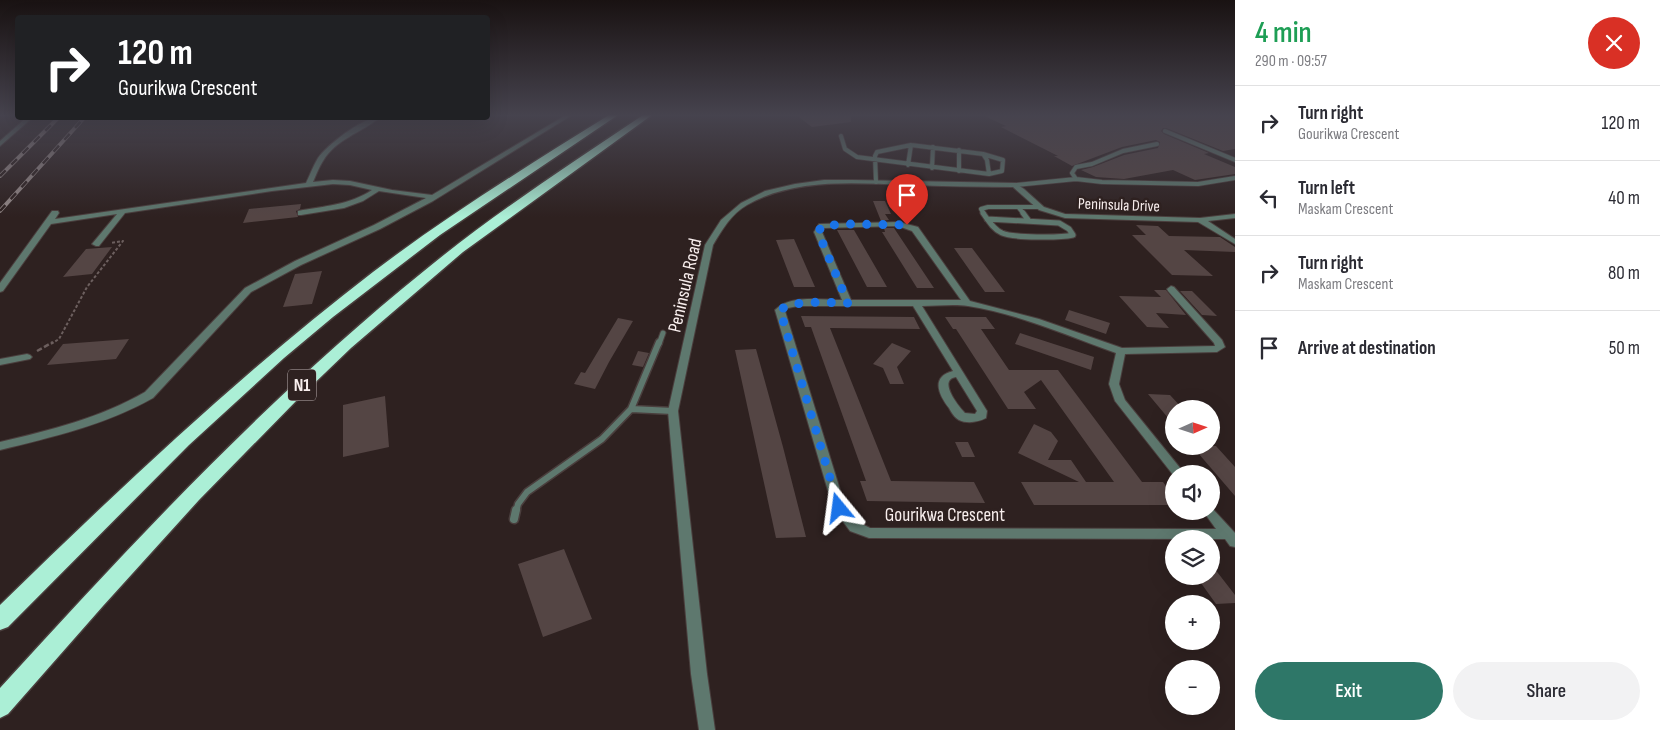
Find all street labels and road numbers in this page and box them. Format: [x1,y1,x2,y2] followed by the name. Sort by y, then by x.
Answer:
[1078,195,1160,216] street label: Peninsula Drive
[663,236,707,335] street label: Peninsula Road
[288,370,316,400] road number: N1
[885,504,1005,527] street label: Gourikwa Crescent

